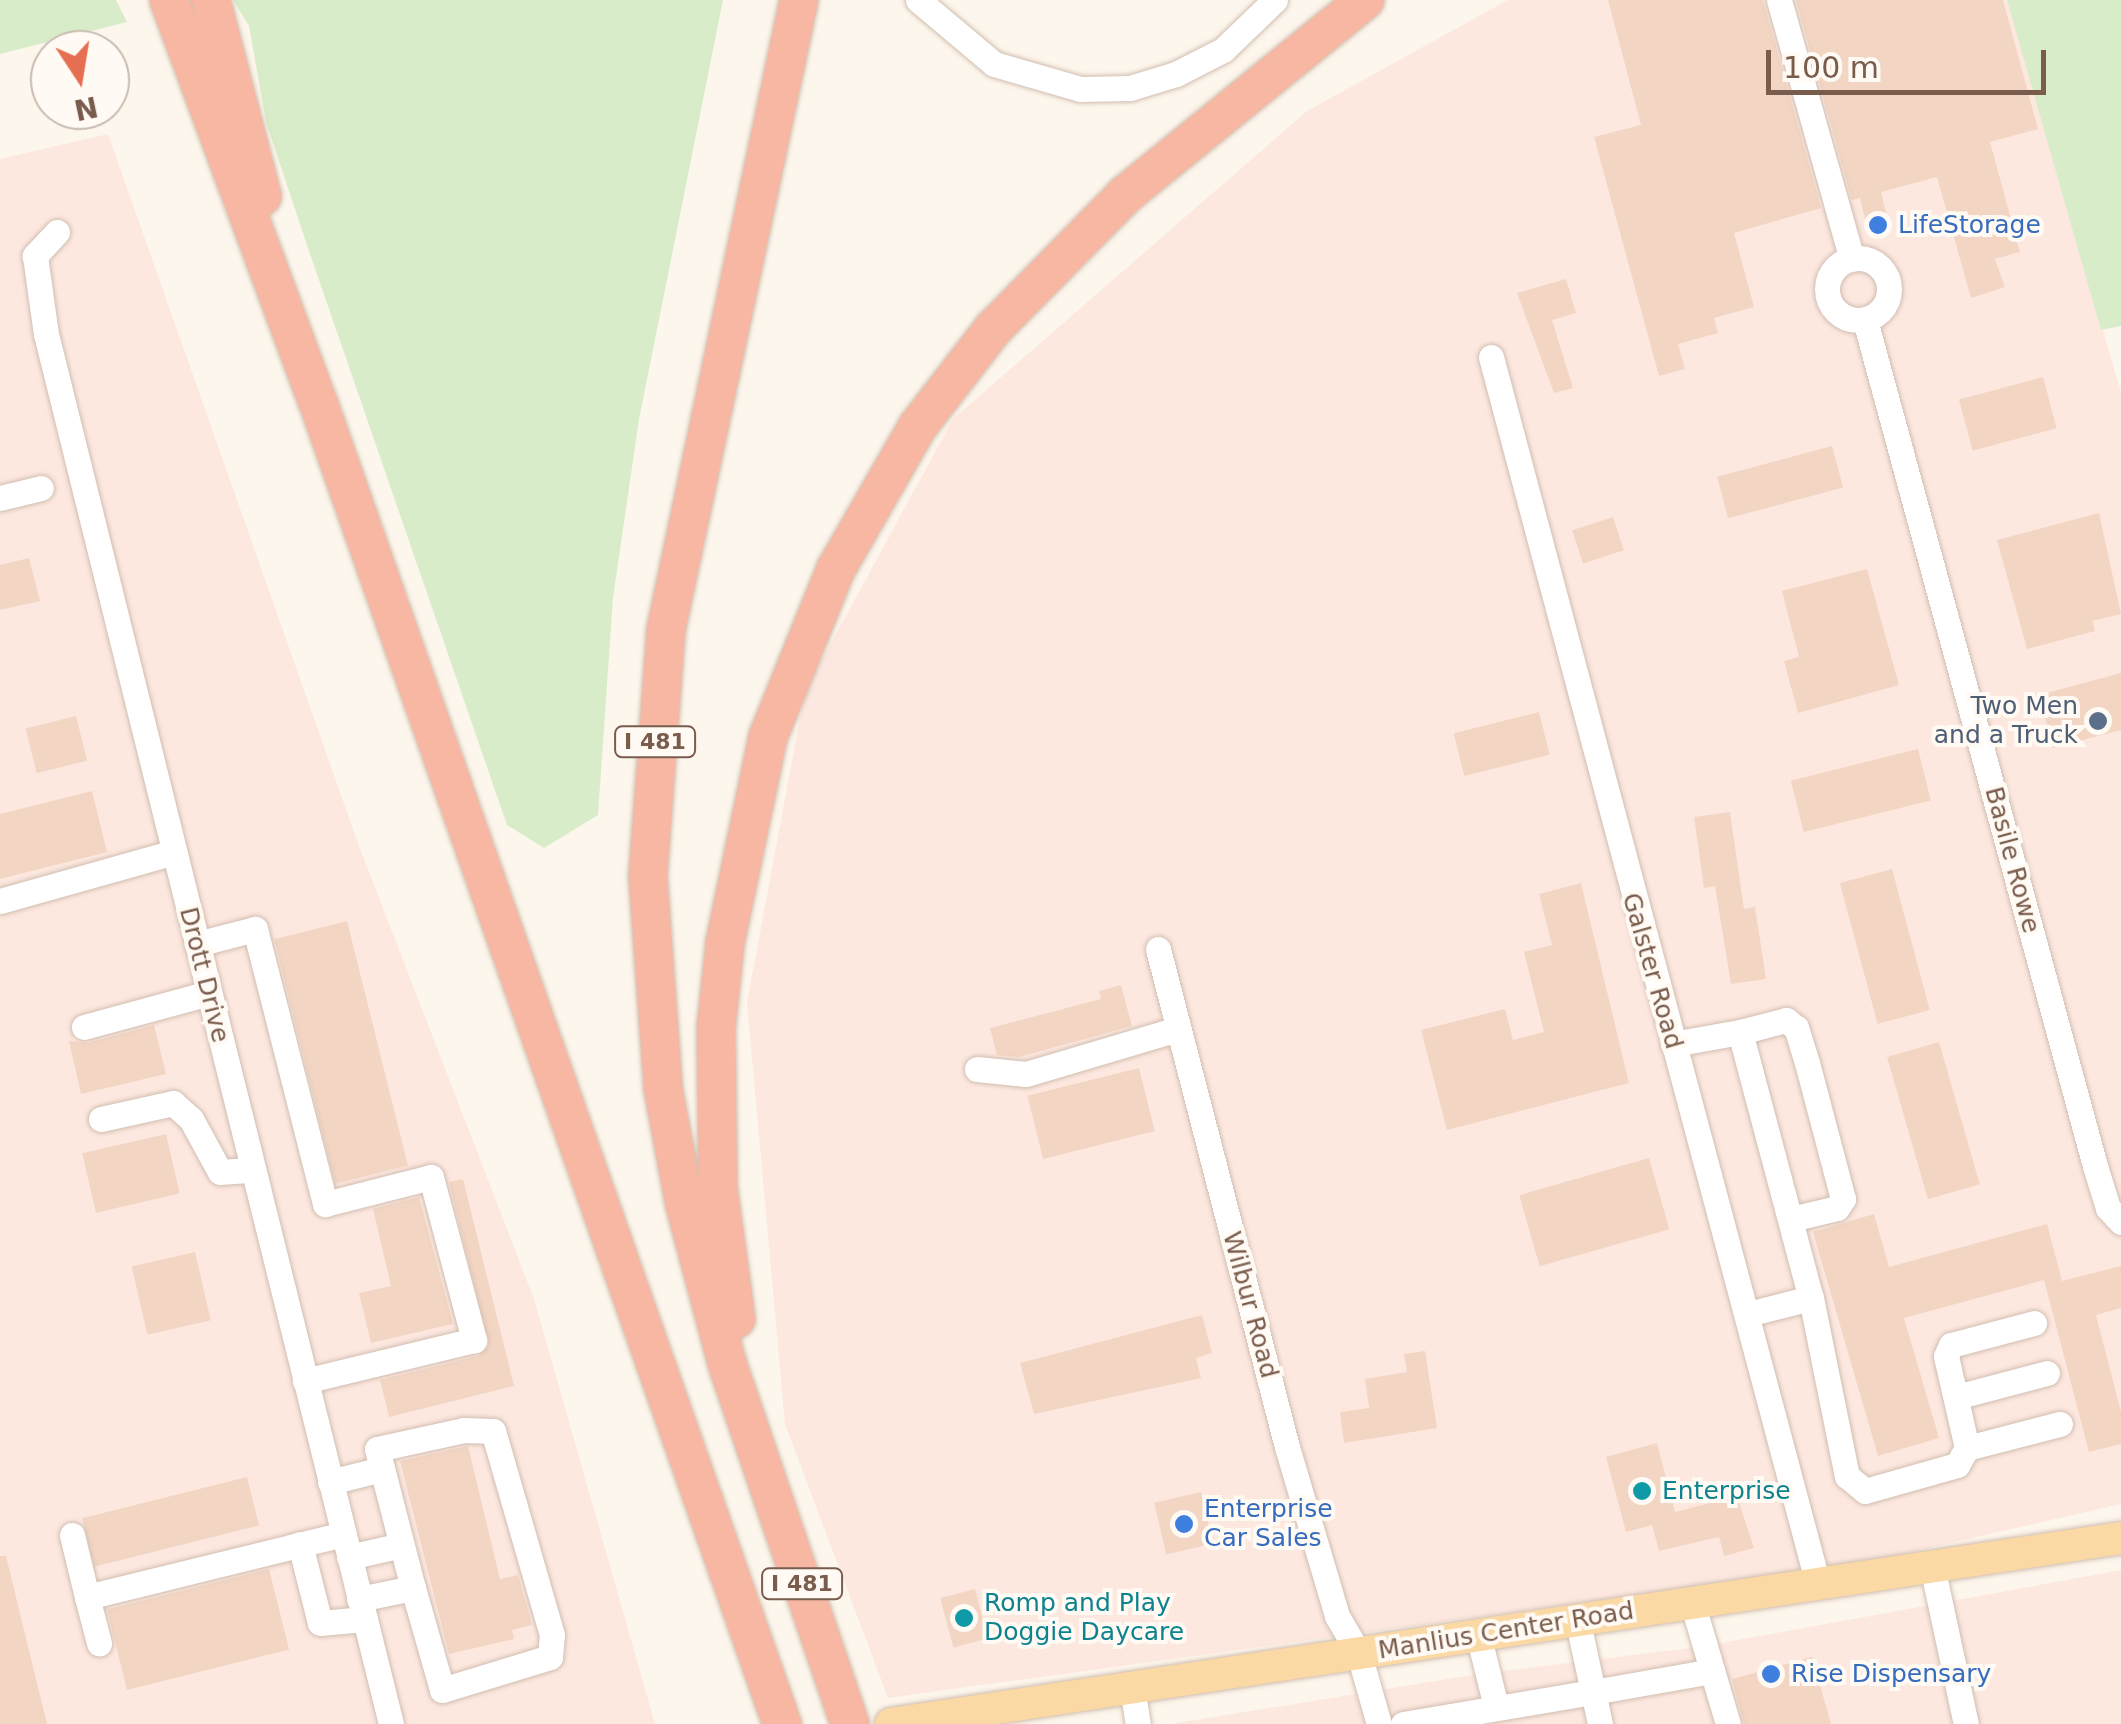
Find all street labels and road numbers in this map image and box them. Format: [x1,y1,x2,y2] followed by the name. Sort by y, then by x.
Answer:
[612,725,698,759] road number: I 481
[1978,784,2046,936] street label: Basile Rowe
[1615,890,1689,1052] street label: Galster Road
[173,904,235,1046] street label: Drott Drive
[1216,1228,1284,1382] street label: Wilbur Road
[760,1567,844,1601] road number: I 481
[1376,1596,1636,1666] street label: Manlius Center Road

